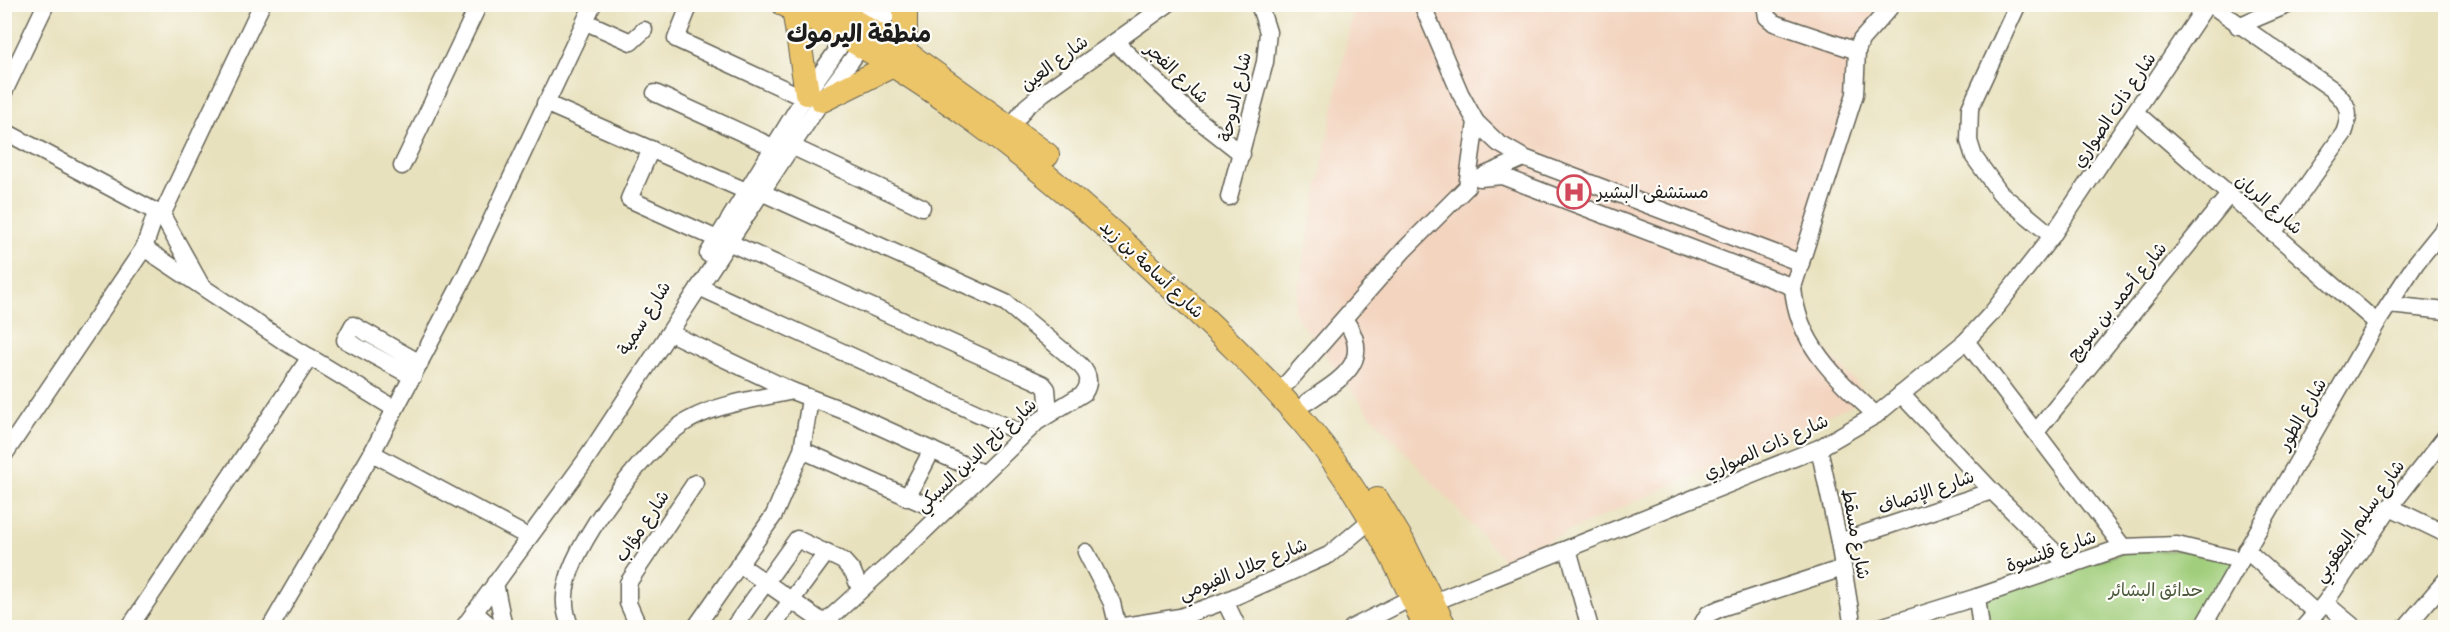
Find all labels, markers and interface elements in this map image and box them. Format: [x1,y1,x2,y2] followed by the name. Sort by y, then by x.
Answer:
[787,17,931,50] district label: منطقة اليرموك
[1014,29,1093,96] street label: شارع العين
[1138,35,1215,109] street label: شارع الفجر
[2066,47,2162,173] street label: شارع ذات الصواري
[1212,50,1257,144] street label: شارع الدوحة
[2230,167,2308,240] street label: شارع الريان
[1556,174,1592,210] hospital icon: مستشفى البشير
[1595,179,1709,204] place label: مستشفى البشير
[1095,214,1210,324] street label: شارع أسامة بن زيد
[2061,236,2172,365] street label: شارع أحمد بن سويج
[611,276,676,360] street label: شارع سمية
[2270,373,2332,456] street label: شارع الطور
[909,392,1045,520] street label: شارع تاج الدين السبكي
[1699,408,1833,486] street label: شارع ذات الصواري
[2307,454,2414,589] street label: شارع سليم اليعقوبي
[1874,463,1977,520] street label: شارع الإتصاف
[608,485,675,567] street label: شارع مؤاب
[1836,487,1877,581] street label: شارع مسقط
[2002,523,2099,578] street label: شارع قلنسوة
[1175,531,1312,609] street label: شارع جلال الفيومي
[2107,577,2203,602] park label: حدائق البشائر

